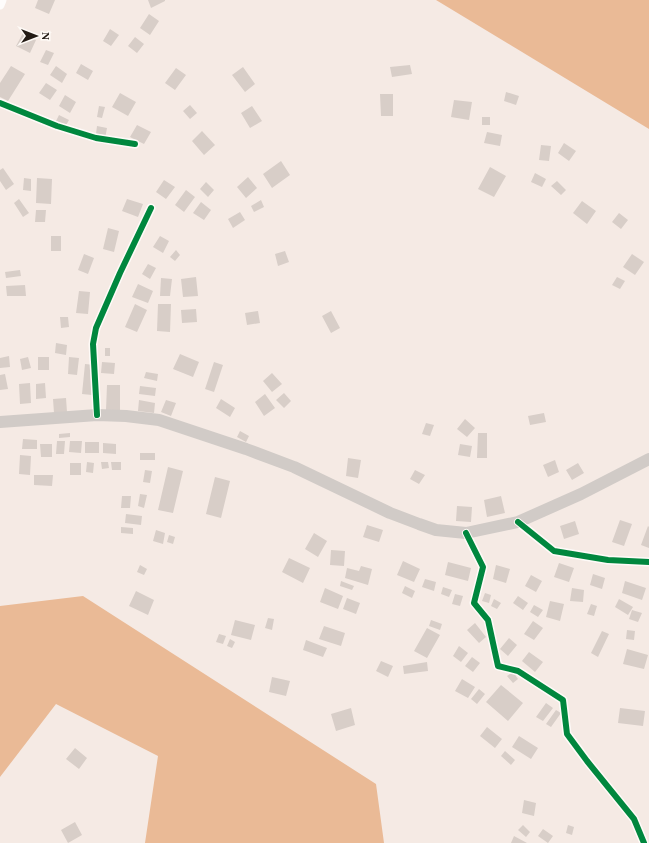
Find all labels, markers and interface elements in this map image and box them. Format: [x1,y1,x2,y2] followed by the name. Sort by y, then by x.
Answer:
[16,16,56,56] north arrow
[40,32,52,40] text: N

